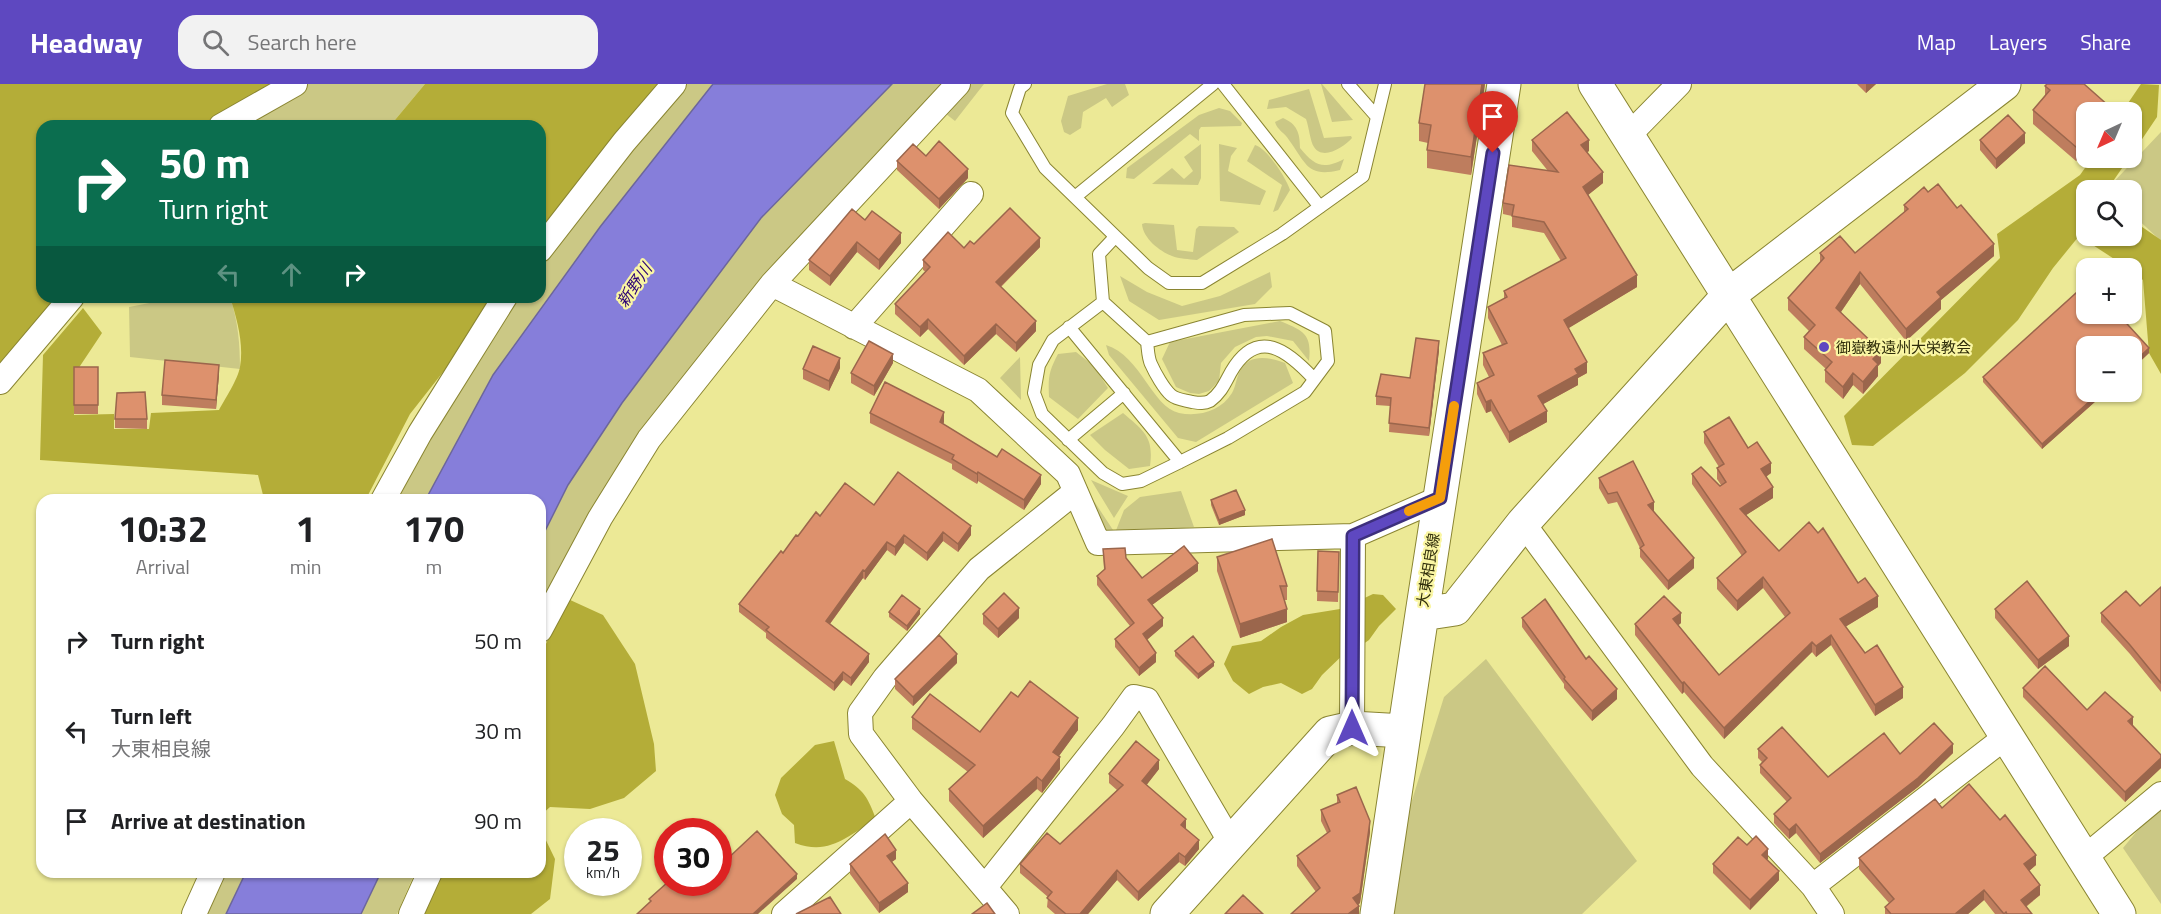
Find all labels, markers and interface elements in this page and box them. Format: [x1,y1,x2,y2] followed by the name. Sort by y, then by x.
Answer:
[178,15,598,69] search box
[30,21,142,64] text: Headway
[247,25,357,59] text: Search here
[199,26,232,59] icon: search
[1917,26,1956,58] text: Map
[1989,26,2047,58] text: Layers
[2080,26,2131,58] text: Share
[1467,91,1518,153] pin
[1476,100,1509,133] icon: arrive
[2076,102,2142,168] north arrow
[2076,102,2142,402] map controls
[159,130,251,194] text: 50 m
[60,144,138,222] icon: right
[2076,180,2142,246] button: search
[159,188,268,229] text: Turn right
[611,257,658,312] water label: 新野川
[212,258,245,291] icon: left
[275,258,308,291] icon: ahead
[338,258,371,291] icon: right
[2076,258,2142,324] button: +
[1836,336,1971,359] place label: 御嶽教遠州大栄教会
[2076,336,2142,402] button: −
[1817,340,1831,354] marker: 御嶽教遠州大栄教会
[118,501,208,556] text: 10:32
[296,501,316,556] text: 1
[404,501,464,556] text: 170
[1411,531,1445,609] street label: 大東相良線
[136,551,190,582] text: Arrival
[290,551,322,582] text: min
[425,551,442,582] text: m
[111,624,205,658] text: Turn right
[474,624,522,658] text: 50 m
[60,625,93,658] icon: right
[1320,696,1384,760] position arrow
[111,699,192,733] text: Turn left
[474,714,522,748] text: 30 m
[60,715,93,748] icon: left
[111,733,211,764] text: 大東相良線
[111,804,306,838] text: Arrive at destination
[474,804,522,838] text: 90 m
[60,805,93,838] icon: arrive
[654,818,732,896] speed limit sign: 30
[586,827,620,873] text: 25
[586,861,620,884] text: km/h

